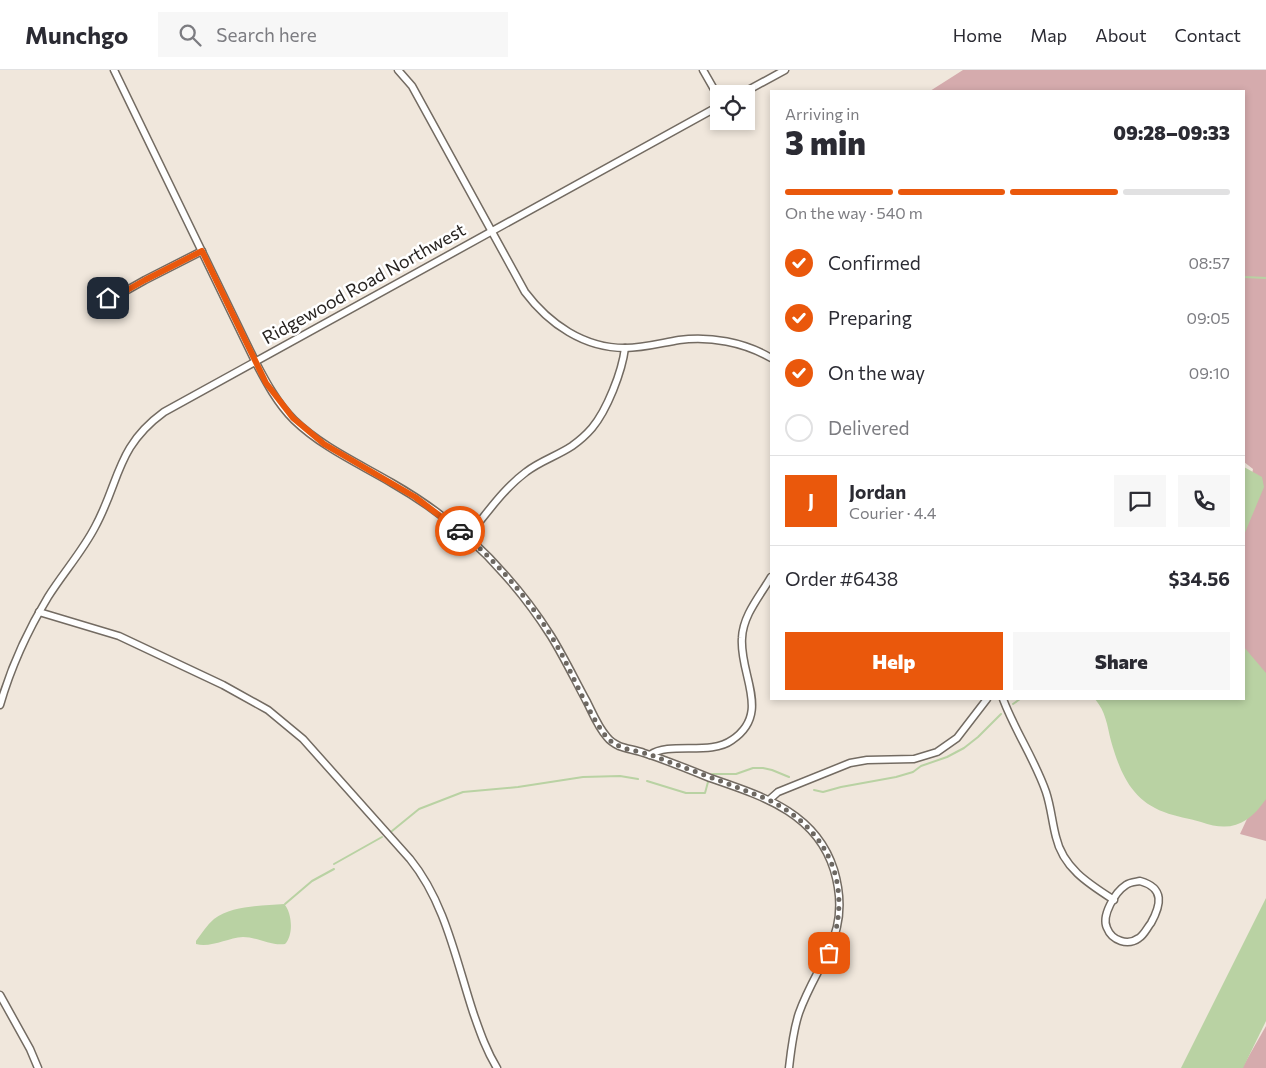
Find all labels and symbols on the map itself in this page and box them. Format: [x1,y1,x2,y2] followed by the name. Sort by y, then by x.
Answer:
[258,218,469,348] street label: Ridgewood Road Northwest
[87,277,129,319] pin
[435,506,485,556] courier
[808,932,850,974] pin

